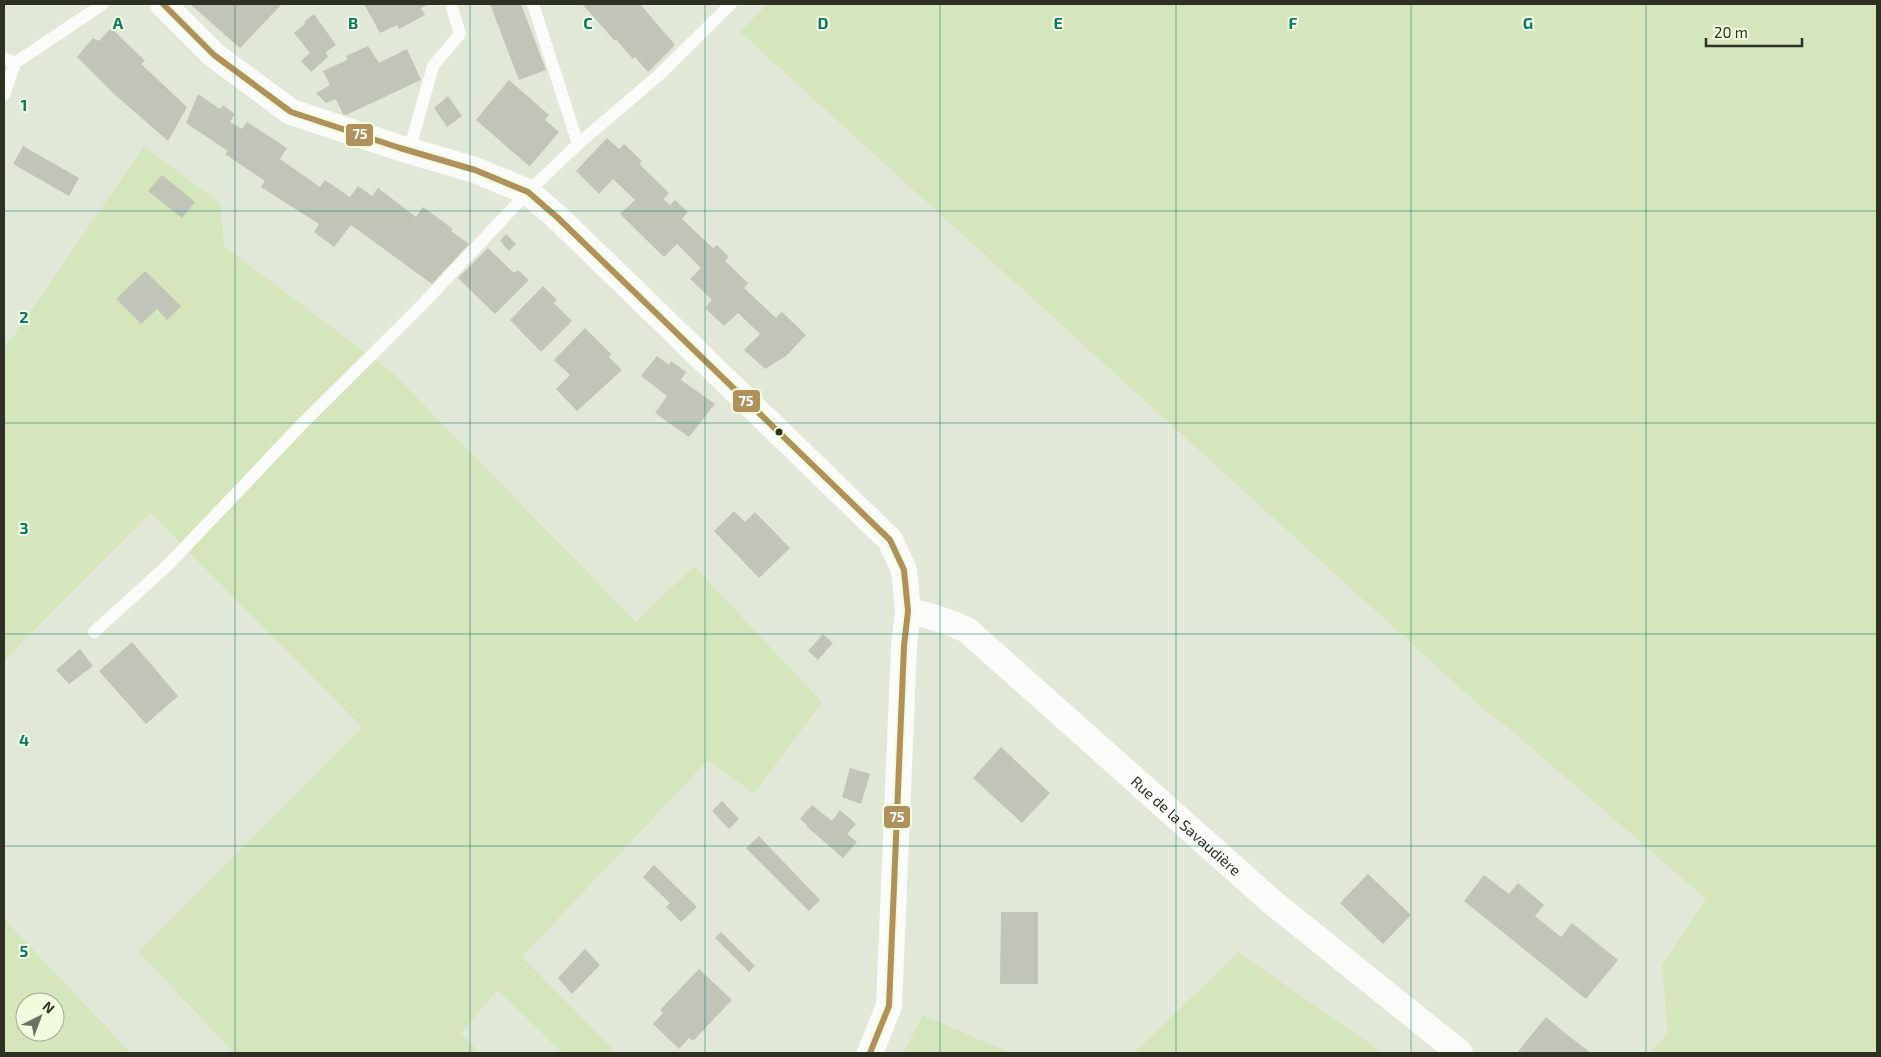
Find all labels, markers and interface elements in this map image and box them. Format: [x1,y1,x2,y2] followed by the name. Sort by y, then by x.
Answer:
[113,13,124,32] text: A
[348,13,358,32] text: B
[583,13,593,32] text: C
[818,13,829,32] text: D
[1053,13,1063,32] text: E
[1289,13,1298,32] text: F
[1523,13,1533,32] text: G
[1706,15,1802,47] scale bar
[1714,23,1748,41] text: 20 m
[21,95,27,114] text: 1
[345,123,374,147] line badge: 75
[352,125,368,142] text: 75
[19,307,29,326] text: 2
[732,389,761,413] line badge: 75
[738,392,754,409] text: 75
[774,427,784,437] unlabelled marker
[19,518,29,537] text: 3
[19,730,29,749] text: 4
[1128,772,1245,879] street label: Rue de la Savaudière
[883,805,911,829] line badge: 75
[889,808,905,825] text: 75
[20,941,29,960] text: 5
[15,992,65,1042] north arrow
[40,997,58,1017] text: N

